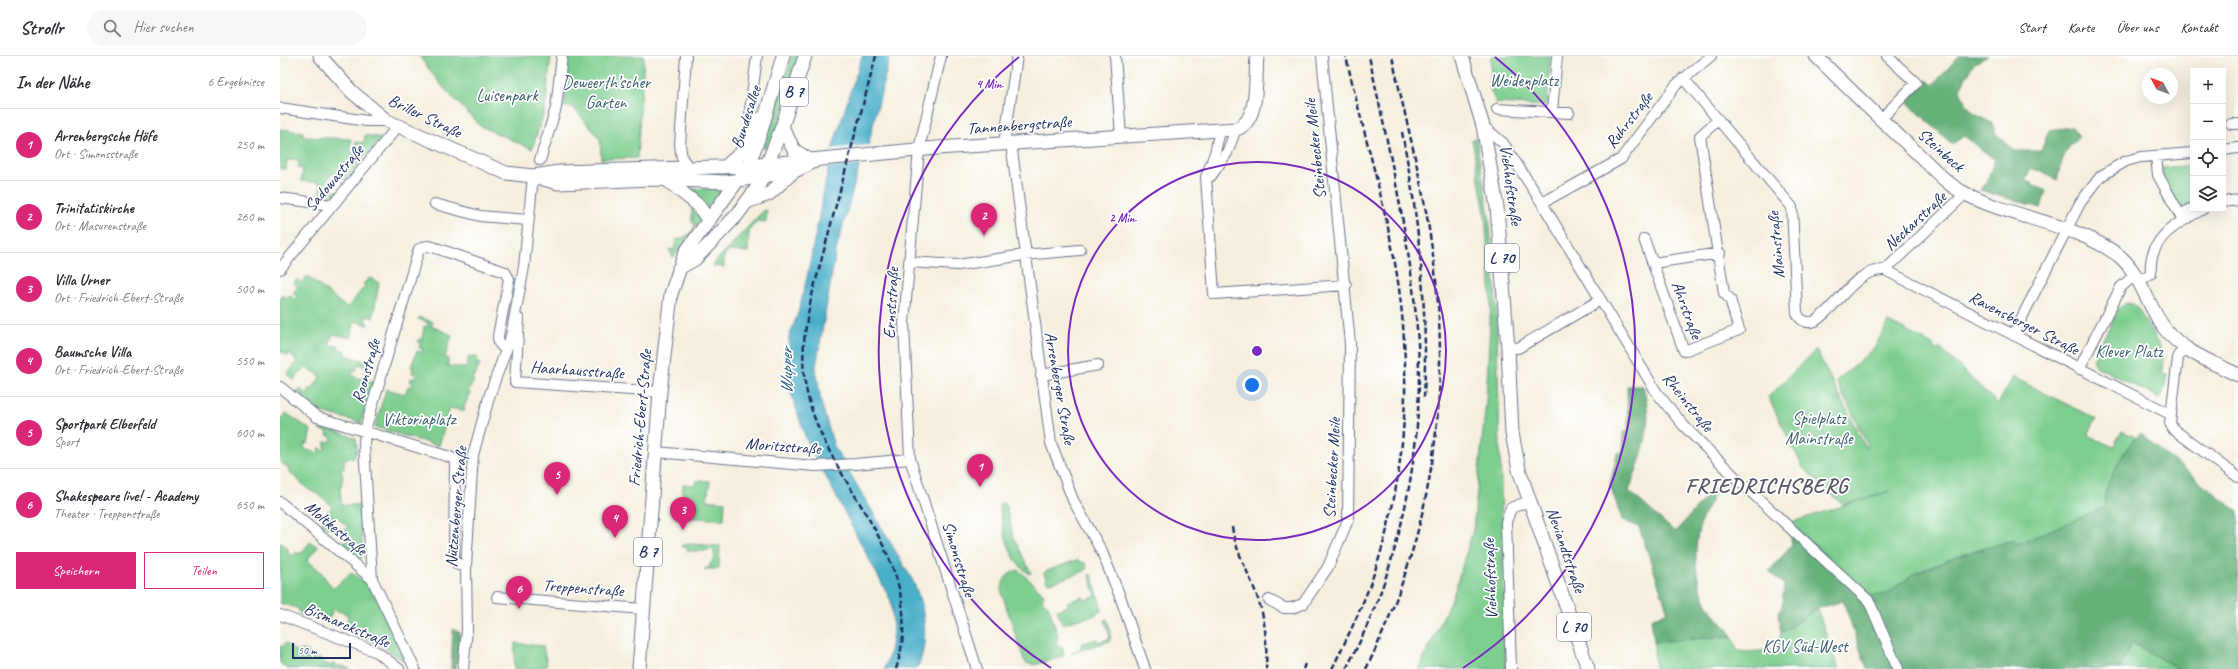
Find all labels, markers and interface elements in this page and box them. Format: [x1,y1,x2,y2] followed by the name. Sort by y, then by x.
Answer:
[87,10,367,46] search box
[20,16,63,40] text: Strollr
[101,17,123,39] icon: search
[133,18,194,37] text: Hier suchen
[2018,19,2046,36] text: Start
[2068,19,2094,36] text: Karte
[2116,19,2158,36] text: Über uns
[2180,19,2218,36] text: Kontakt
[2142,68,2178,104] north arrow
[2190,68,2226,212] map controls
[2190,68,2226,104] button: +
[1490,70,1560,91] park label: Weidenplatz
[16,72,89,93] text: In der Nähe
[562,72,652,113] park label: Deweerth’scher Garten
[208,74,264,90] text: 6 Ergebnisse
[976,76,1004,92] text: 4 Min.
[780,78,808,106] road number: B 7
[726,82,766,151] street label: Bundesallee
[476,85,539,106] park label: Luisenpark
[1601,87,1658,152] street label: Ruhrstraße
[385,89,466,143] street label: Briller Straße
[1299,96,1331,200] street label: Steinbecker Meile
[2190,104,2226,140] button: −
[966,111,1073,139] street label: Tannenbergstraße
[1913,124,1970,178] street label: Steinbeck
[54,127,156,146] text: Arrenbergsche Höfe
[26,137,32,153] text: 1
[236,137,264,153] text: 250 m
[300,139,369,216] street label: Sadowastraße
[2190,140,2226,176] button: locate
[1495,144,1527,228] street label: Viehhofstraße
[54,146,137,162] text: Ort · Simonsstraße
[2190,176,2226,212] button: layers
[1879,186,1952,255] street label: Neckarstraße
[54,199,134,218] text: Trinitatiskirche
[971,203,997,236] pin: 2
[26,209,32,225] text: 2
[236,209,264,225] text: 260 m
[1762,209,1789,279] street label: Mainstraße
[1109,210,1137,226] text: 2 Min.
[54,218,146,234] text: Ort · Masurenstraße
[1485,244,1519,272] road number: L 70
[879,265,903,339] street label: Ernststraße
[54,271,109,290] text: Villa Urner
[1667,278,1708,343] street label: Ahrstraße
[26,281,32,297] text: 3
[236,281,264,297] text: 500 m
[1966,286,2084,360] street label: Ravensberger Straße
[54,290,183,306] text: Ort · Friedrich-Ebert-Straße
[1040,330,1081,448] street label: Arrenberger Straße
[347,335,386,405] street label: Roonstraße
[2095,341,2164,362] park label: Klever Platz
[54,343,131,362] text: Baumsche Villa
[1250,344,1264,358] centre of rings
[775,345,797,394] water label: Wupper
[624,347,657,487] street label: Friedrich-Ebert-Straße
[26,353,32,369] text: 4
[236,353,264,369] text: 550 m
[530,356,626,384] street label: Haarhausstraße
[54,362,183,378] text: Ort · Friedrich-Ebert-Straße
[1658,368,1719,437] street label: Rheinstraße
[1242,375,1262,395] your location
[1785,408,1854,449] park label: Spielplatz Mainstraße
[382,409,457,430] park label: Viktoriaplatz
[54,415,155,434] text: Sportpark Elberfeld
[1319,416,1345,519] street label: Steinbecker Meile
[26,425,32,441] text: 5
[236,425,264,441] text: 600 m
[745,433,823,459] street label: Moritzstraße
[54,434,79,450] text: Sport
[440,444,472,568] street label: Nützenberger Straße
[967,454,993,487] pin: 1
[544,462,570,495] pin: 5
[1686,473,1850,499] district label: FRIEDRICHSBERG
[54,487,198,506] text: Shakespeare live! - Academy
[300,496,373,561] street label: Moltkestraße
[26,497,32,513] text: 6
[236,497,264,513] text: 650 m
[670,497,696,530] pin: 3
[602,505,628,538] pin: 4
[1542,505,1591,597] street label: Neviandtstraße
[54,506,159,522] text: Theater · Treppenstraße
[938,519,981,601] street label: Simonsstraße
[1478,537,1502,620] street label: Viehhofstraße
[634,538,662,566] road number: B 7
[16,552,136,589] button: Speichern
[144,552,264,589] button: Teilen
[542,575,626,601] street label: Treppenstraße
[506,576,532,609] pin: 6
[301,598,394,653] street label: Bismarckstraße
[1557,613,1591,641] road number: L 70
[1762,636,1850,657] park label: KGV Süd-West
[292,641,351,660] scale bar
[298,643,317,657] text: 50 m

